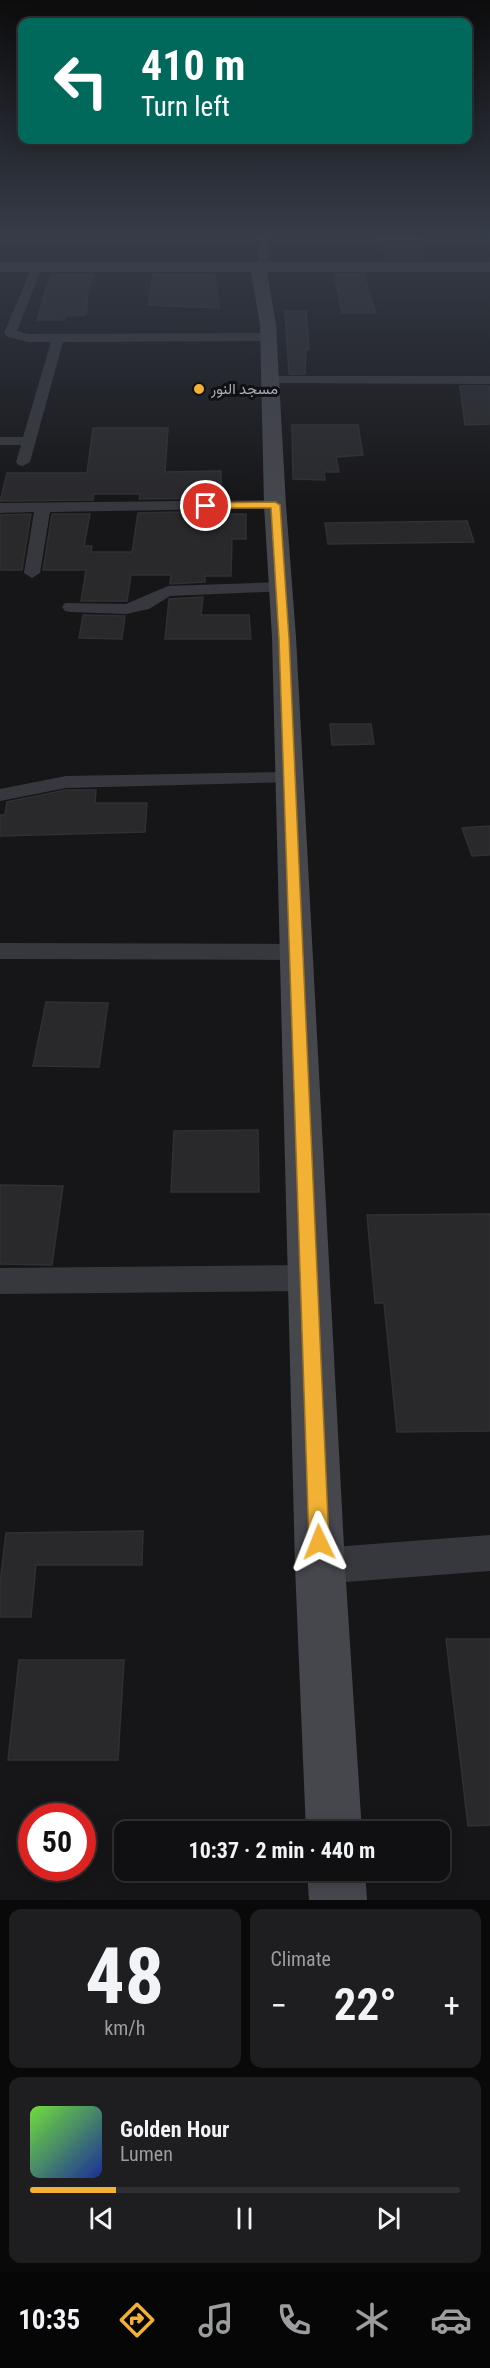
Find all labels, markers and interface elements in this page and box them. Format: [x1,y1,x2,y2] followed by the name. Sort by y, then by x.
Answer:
[141,41,246,90] text: 410 m
[42,42,120,120] icon: left
[141,91,230,123] text: Turn left
[210,380,278,398] place label: مسجد النور
[192,382,206,396] marker: مسجد النور
[180,480,231,531] pin
[189,489,222,522] icon: arrive
[287,1510,351,1574] position arrow
[18,1803,96,1881] speed limit sign: 50
[189,1838,375,1863] text: 10:37 · 2 min · 440 m
[85,1931,164,2022] text: 48
[271,1947,331,1971] text: Climate
[334,1978,397,2031] text: 22°
[271,1986,287,2025] text: −
[444,1986,460,2025] text: +
[104,2016,145,2040] text: km/h
[120,2117,229,2142] text: Golden Hour
[120,2142,173,2166] text: Lumen
[85,2202,118,2235] icon: previous
[228,2202,261,2235] icon: pause
[372,2202,405,2235] icon: next
[116,2299,158,2341] icon: directions
[195,2299,237,2341] icon: music
[273,2299,315,2341] icon: phone
[351,2299,393,2341] icon: climate
[430,2299,472,2341] icon: car
[18,2304,80,2336] text: 10:35

